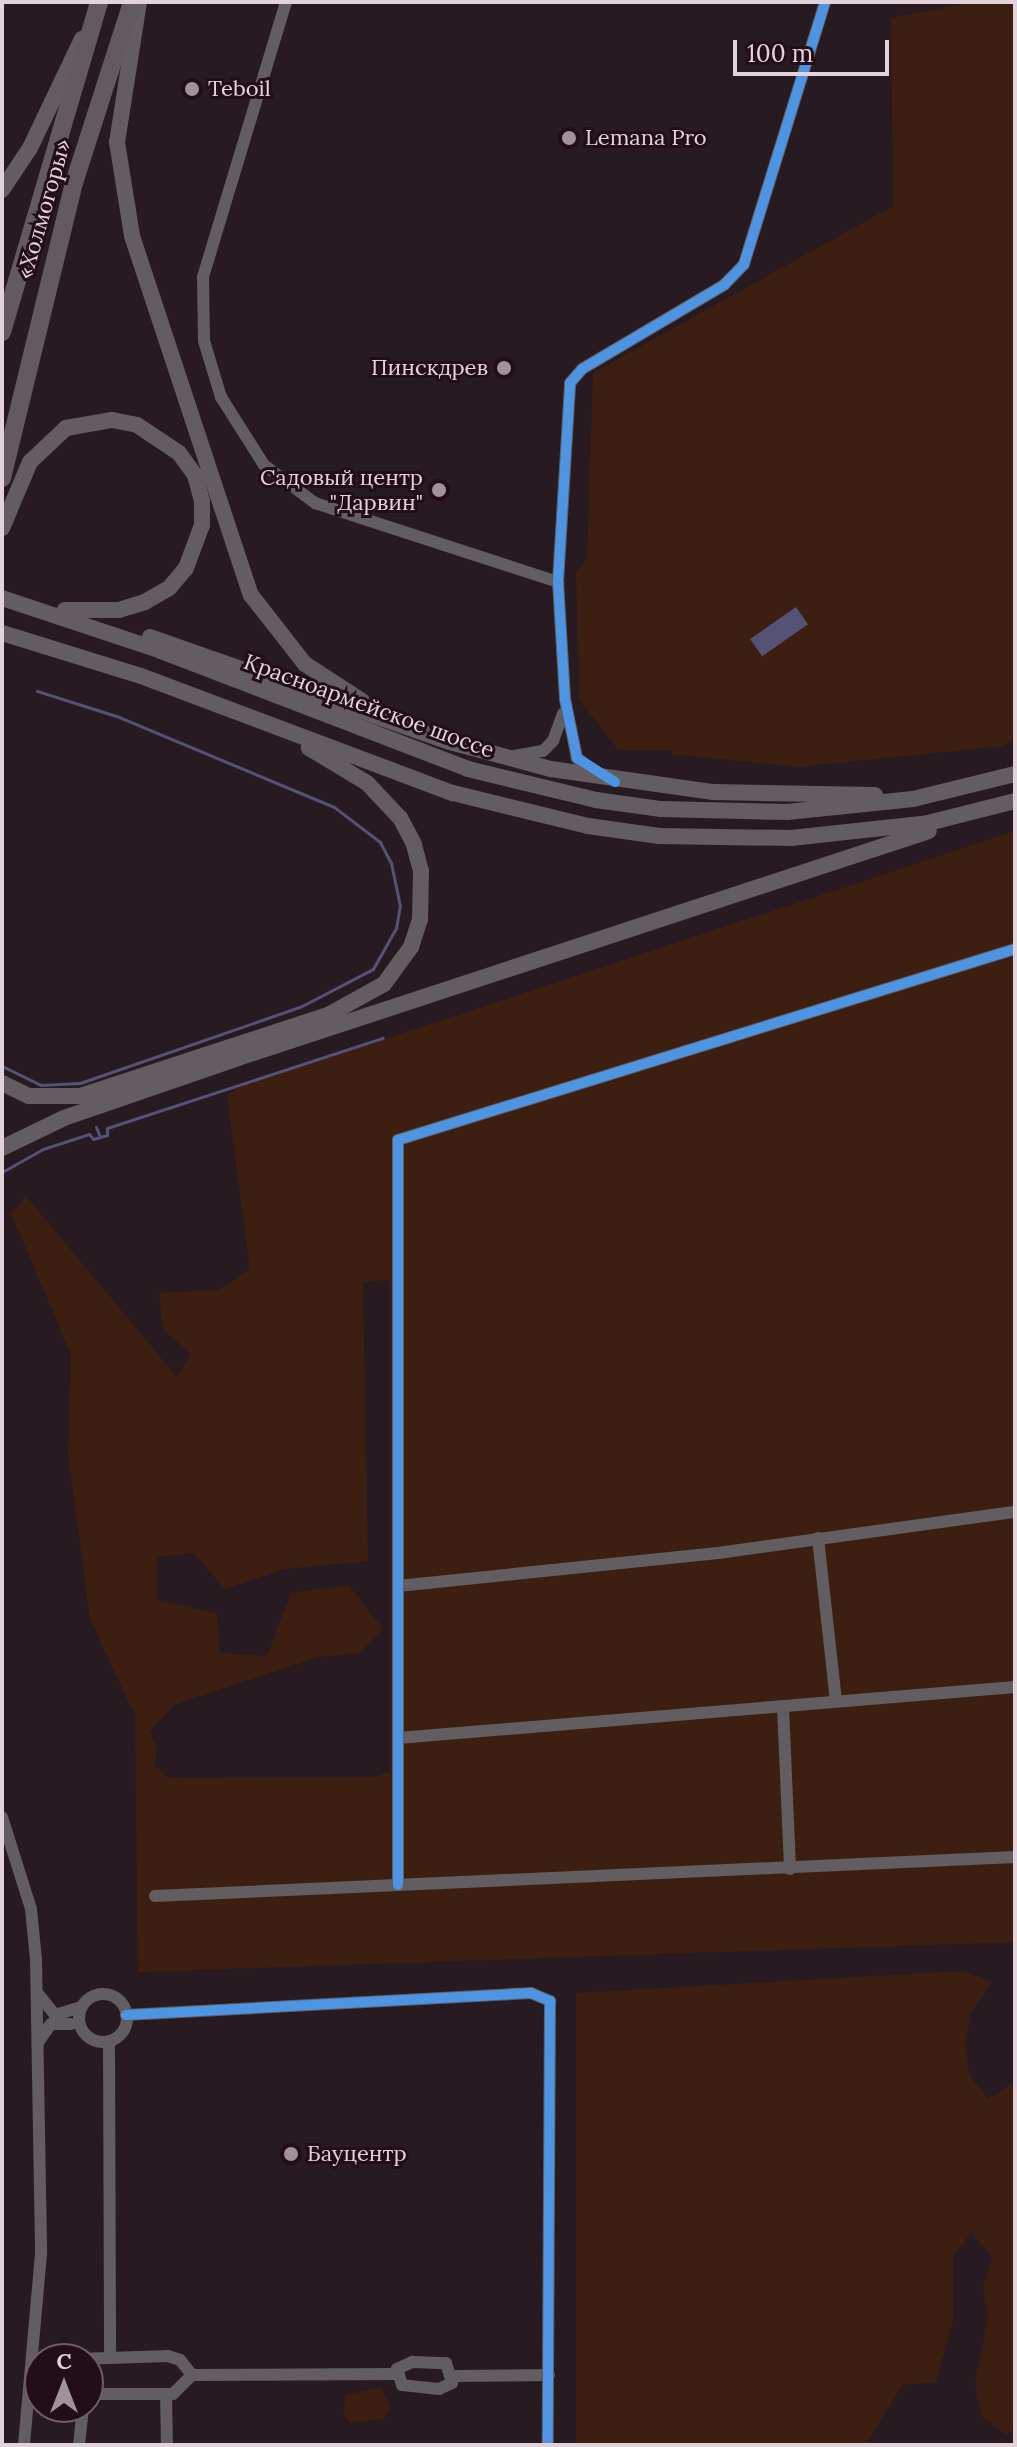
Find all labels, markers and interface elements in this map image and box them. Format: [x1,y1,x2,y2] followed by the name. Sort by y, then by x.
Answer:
[737,24,893,74] scale bar
[747,38,813,69] text: 100 m
[208,76,271,102] place label: Teboil
[183,80,201,98] marker: Teboil
[585,125,707,151] place label: Lemana Pro
[560,129,578,147] marker: Lemana Pro
[11,136,77,282] street label: «Холмогоры»
[371,355,488,381] place label: Пинскдрев
[495,359,513,377] marker: Пинскдрев
[260,464,423,516] place label: Садовый центр "Дарвин"
[430,481,448,499] marker: Садовый центр "Дарвин"
[240,648,498,764] street label: Красноармейское шоссе
[307,2141,407,2167] place label: Бауцентр
[282,2145,300,2163] marker: Бауцентр
[24,2343,104,2423] north arrow
[56,2347,72,2375] text: С

